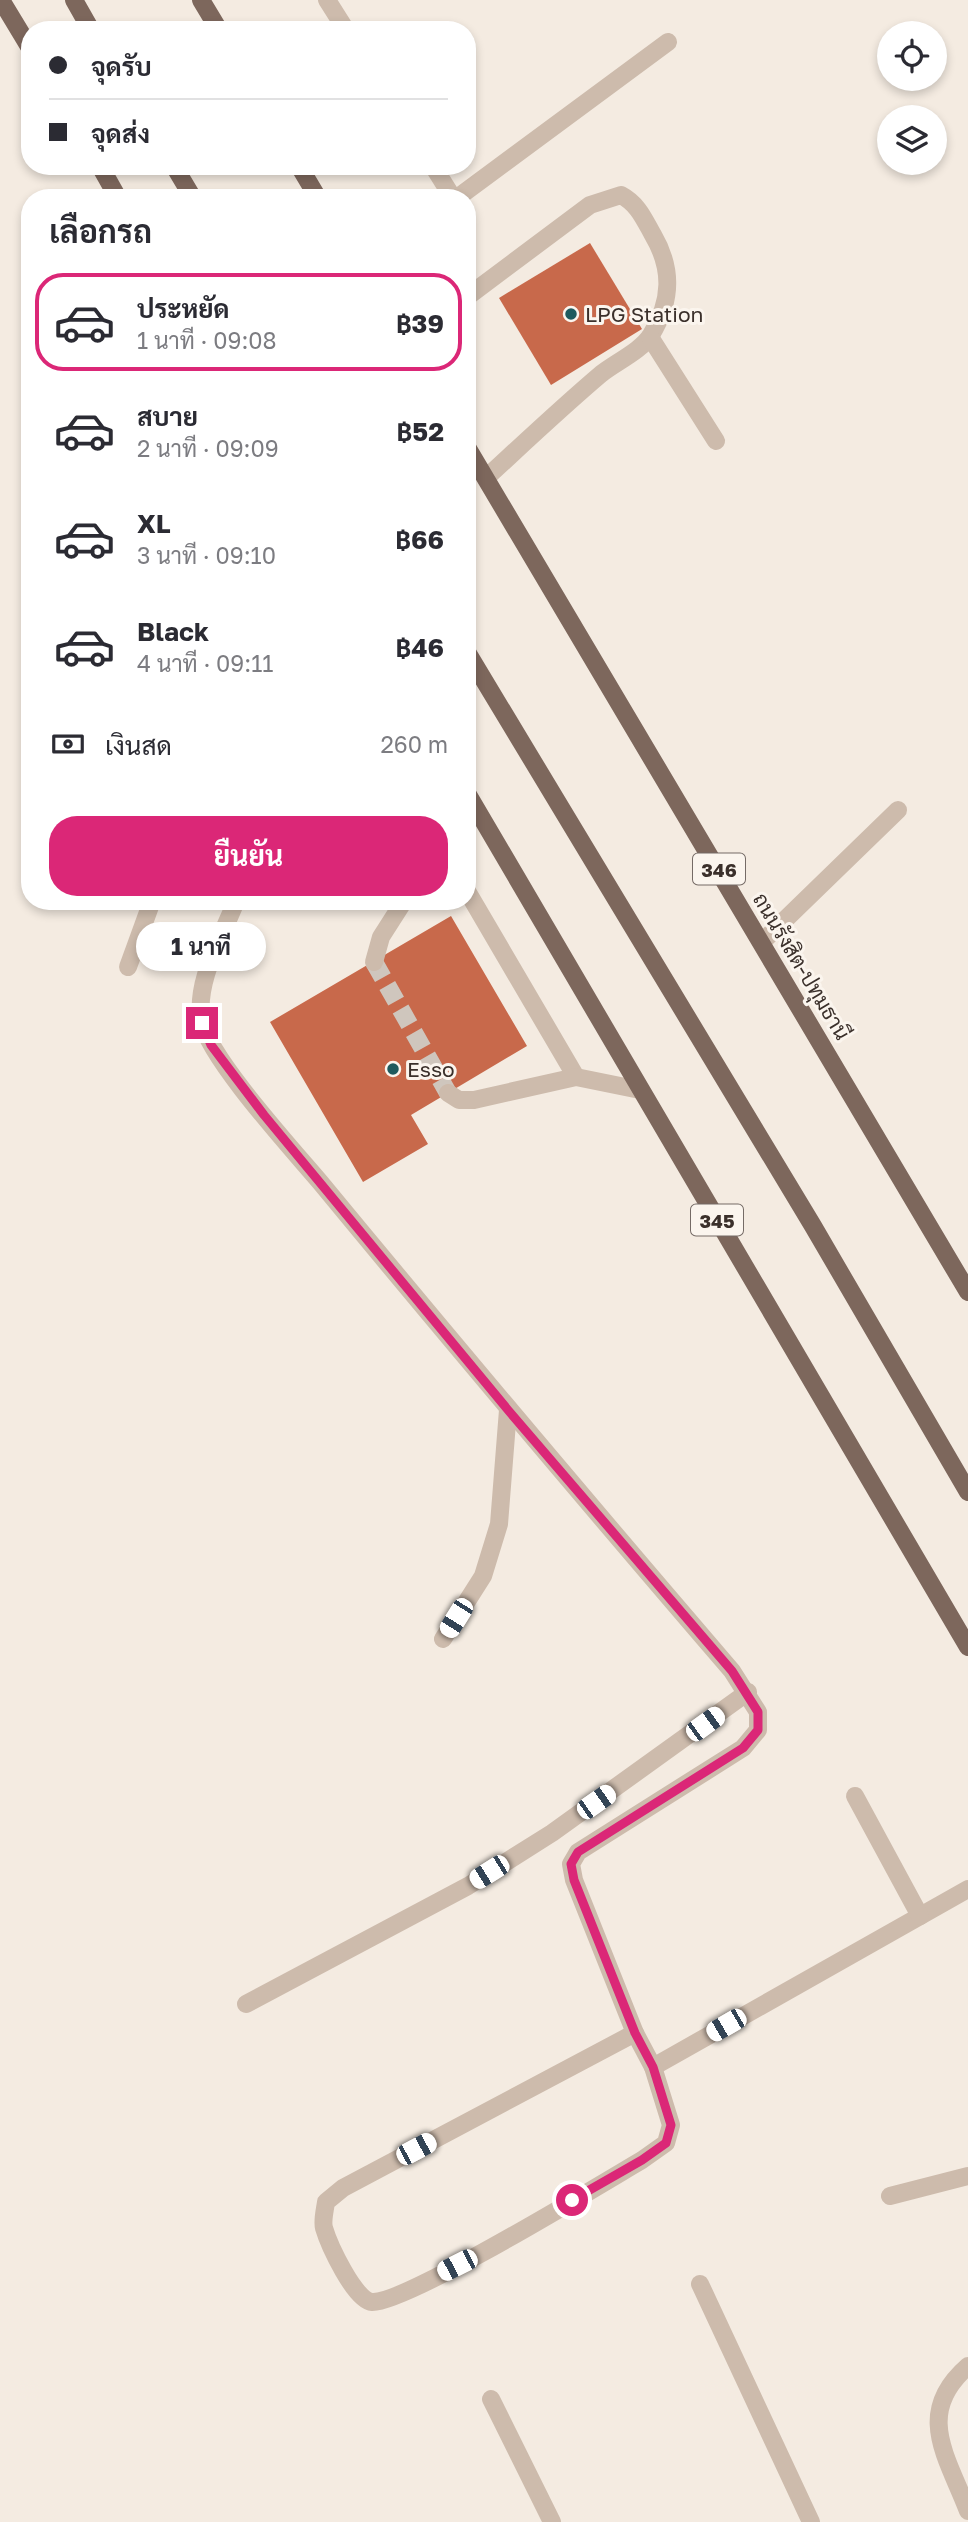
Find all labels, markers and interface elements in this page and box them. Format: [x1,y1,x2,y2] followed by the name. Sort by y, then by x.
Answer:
[877,21,947,175] map controls
[877,21,947,91] button: locate
[91,51,152,82] text: จุดรับ
[877,105,947,175] button: layers
[91,118,150,149] text: จุดส่ง
[49,212,152,250] text: เลือกรถ
[53,291,116,354] icon: car
[137,293,230,324] text: ประหยัด
[585,301,703,327] place label: LPG Station
[563,306,579,322] marker: LPG Station
[396,308,444,339] text: ฿39
[137,326,277,354] text: 1 นาที · 09:08
[53,399,116,462] icon: car
[137,401,198,432] text: สบาย
[397,416,444,447] text: ฿52
[137,434,279,462] text: 2 นาที · 09:09
[53,507,116,570] icon: car
[137,508,171,539] text: XL
[395,524,444,555] text: ฿66
[137,541,276,569] text: 3 นาที · 09:10
[53,615,116,678] icon: car
[137,616,209,647] text: Black
[396,632,444,663] text: ฿46
[137,649,273,677] text: 4 นาที · 09:11
[49,725,87,763] icon: cash
[105,730,172,761] text: เงินสด
[380,730,448,758] text: 260 m
[49,816,448,896] button: ยืนยัน
[693,854,745,884] road number: 346
[746,888,856,1045] street label: ถนนรังสิต-ปทุมธานี
[137,922,267,970] callout: 1 นาที
[171,932,231,960] text: 1 นาที
[186,1007,218,1039] route end
[407,1056,455,1082] place label: Esso
[385,1061,401,1077] marker: Esso
[691,1204,743,1236] road number: 345
[436,1595,477,1641] car
[682,1703,729,1745] car
[573,1781,620,1823] car
[466,1852,513,1892] car
[703,2005,750,2045] car
[393,2130,440,2168] car
[556,2184,588,2216] route start
[434,2246,481,2284] car

